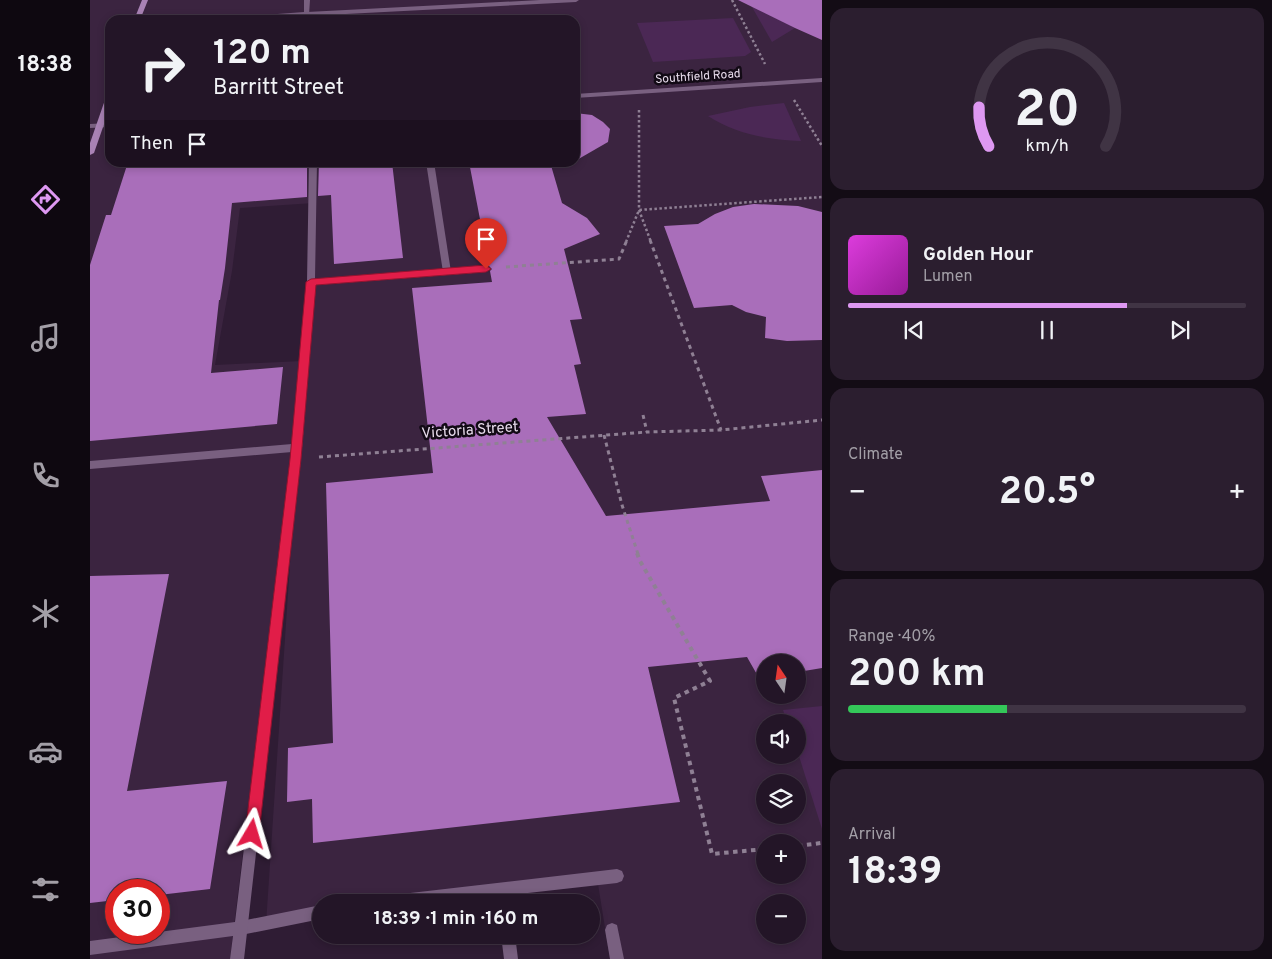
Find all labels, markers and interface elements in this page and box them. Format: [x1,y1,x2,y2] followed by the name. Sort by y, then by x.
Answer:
[213,32,311,76] text: 120 m
[130,35,195,100] icon: right
[17,52,73,79] text: 18:38
[655,66,741,88] street label: Southfield Road
[213,75,344,102] text: Barritt Street
[1014,79,1080,145] text: 20
[183,130,211,158] icon: arrive
[130,132,173,156] text: Then
[1025,135,1069,158] text: km/h
[28,182,63,217] icon: directions
[465,218,507,269] pin
[472,225,500,253] icon: arrive
[923,243,1034,267] text: Golden Hour
[923,267,973,287] text: Lumen
[900,316,928,344] icon: previous
[1033,316,1061,344] icon: pause
[1166,316,1194,344] icon: next
[28,320,63,355] icon: music
[421,418,519,444] street label: Victoria Street
[848,445,903,465] text: Climate
[28,458,63,493] icon: phone
[999,469,1095,518] text: 20.5°
[848,476,866,512] text: −
[1228,476,1246,512] text: +
[28,596,63,631] icon: climate
[848,627,936,647] text: Range · 40%
[848,651,985,700] text: 200 km
[756,654,806,704] north arrow
[756,654,806,944] map controls
[756,714,806,764] button: sound
[28,734,63,769] icon: car
[756,774,806,824] button: layers
[225,807,277,859] position arrow
[848,825,896,845] text: Arrival
[756,834,806,884] button: +
[848,849,942,898] text: 18:39
[28,872,63,907] icon: filters
[105,879,170,944] speed limit sign: 30
[756,894,806,944] button: −
[374,907,539,931] text: 18:39 · 1 min · 160 m

